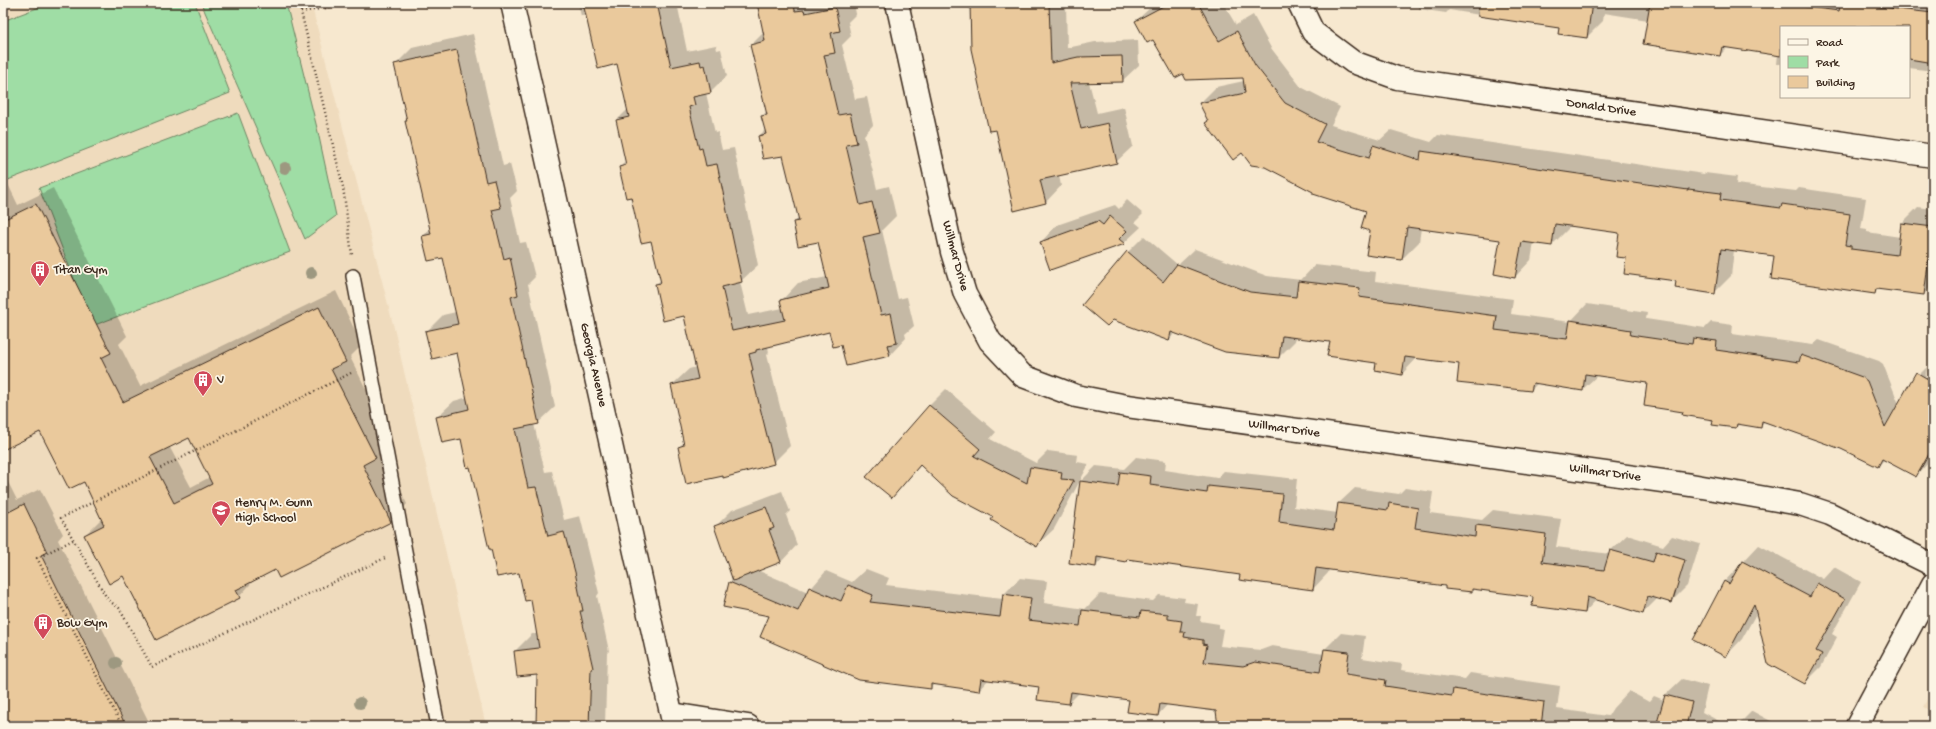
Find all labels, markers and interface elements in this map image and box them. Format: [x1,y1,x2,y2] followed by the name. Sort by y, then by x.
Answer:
[1780,26,1910,98] legend
[1816,37,1843,51] text: Road
[1815,57,1841,71] text: Park
[1815,77,1855,91] text: Building
[1564,96,1637,120] street label: Donald Drive
[938,219,972,293] street label: Willmar Drive
[29,259,51,287] building icon: Titan Gym
[53,263,107,278] place label: Titan Gym
[576,321,610,409] street label: Georgia Avenue
[192,369,214,397] building icon: V
[216,373,224,388] place label: V
[1247,417,1321,441] street label: Willmar Drive
[1568,461,1642,485] street label: Willmar Drive
[235,496,313,526] place label: Henry M. Gunn High School
[210,499,232,527] school or university icon: Henry M. Gunn High School
[32,612,54,640] building icon: Bow Gym
[56,616,107,631] place label: Bow Gym

